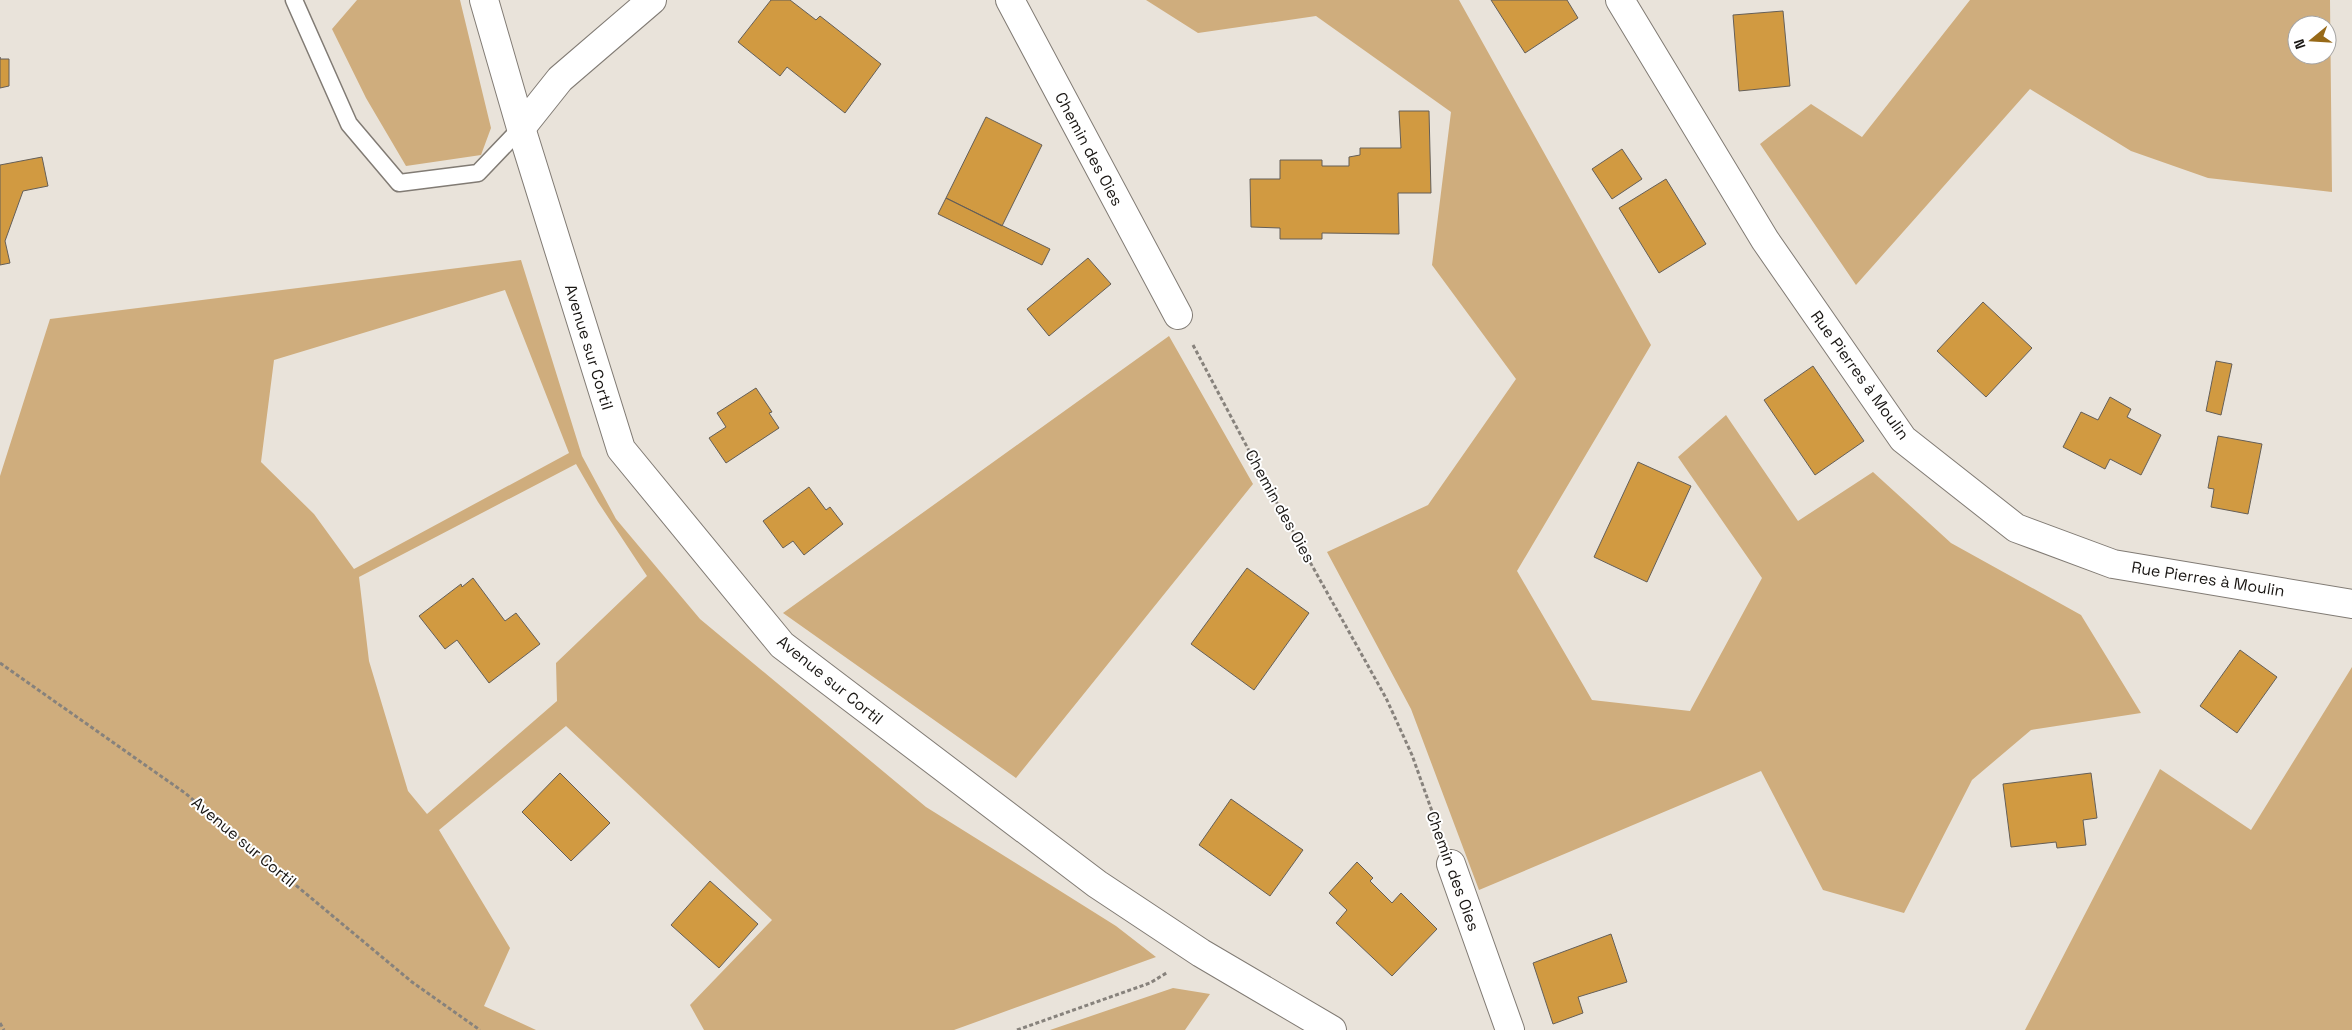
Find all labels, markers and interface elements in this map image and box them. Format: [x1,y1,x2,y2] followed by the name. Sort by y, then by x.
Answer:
[2287,15,2337,65] north arrow
[2290,37,2310,51] text: N
[1050,88,1128,210] street label: Chemin des Oies
[560,282,618,412] street label: Avenue sur Cortil
[1806,306,1914,444] street label: Rue Pierres à Moulin
[1240,446,1320,566] street label: Chemin des Oies
[2130,557,2286,601] street label: Rue Pierres à Moulin
[773,631,887,729] street label: Avenue sur Cortil
[187,792,301,892] street label: Avenue sur Cortil
[1422,808,1484,934] street label: Chemin des Oies

